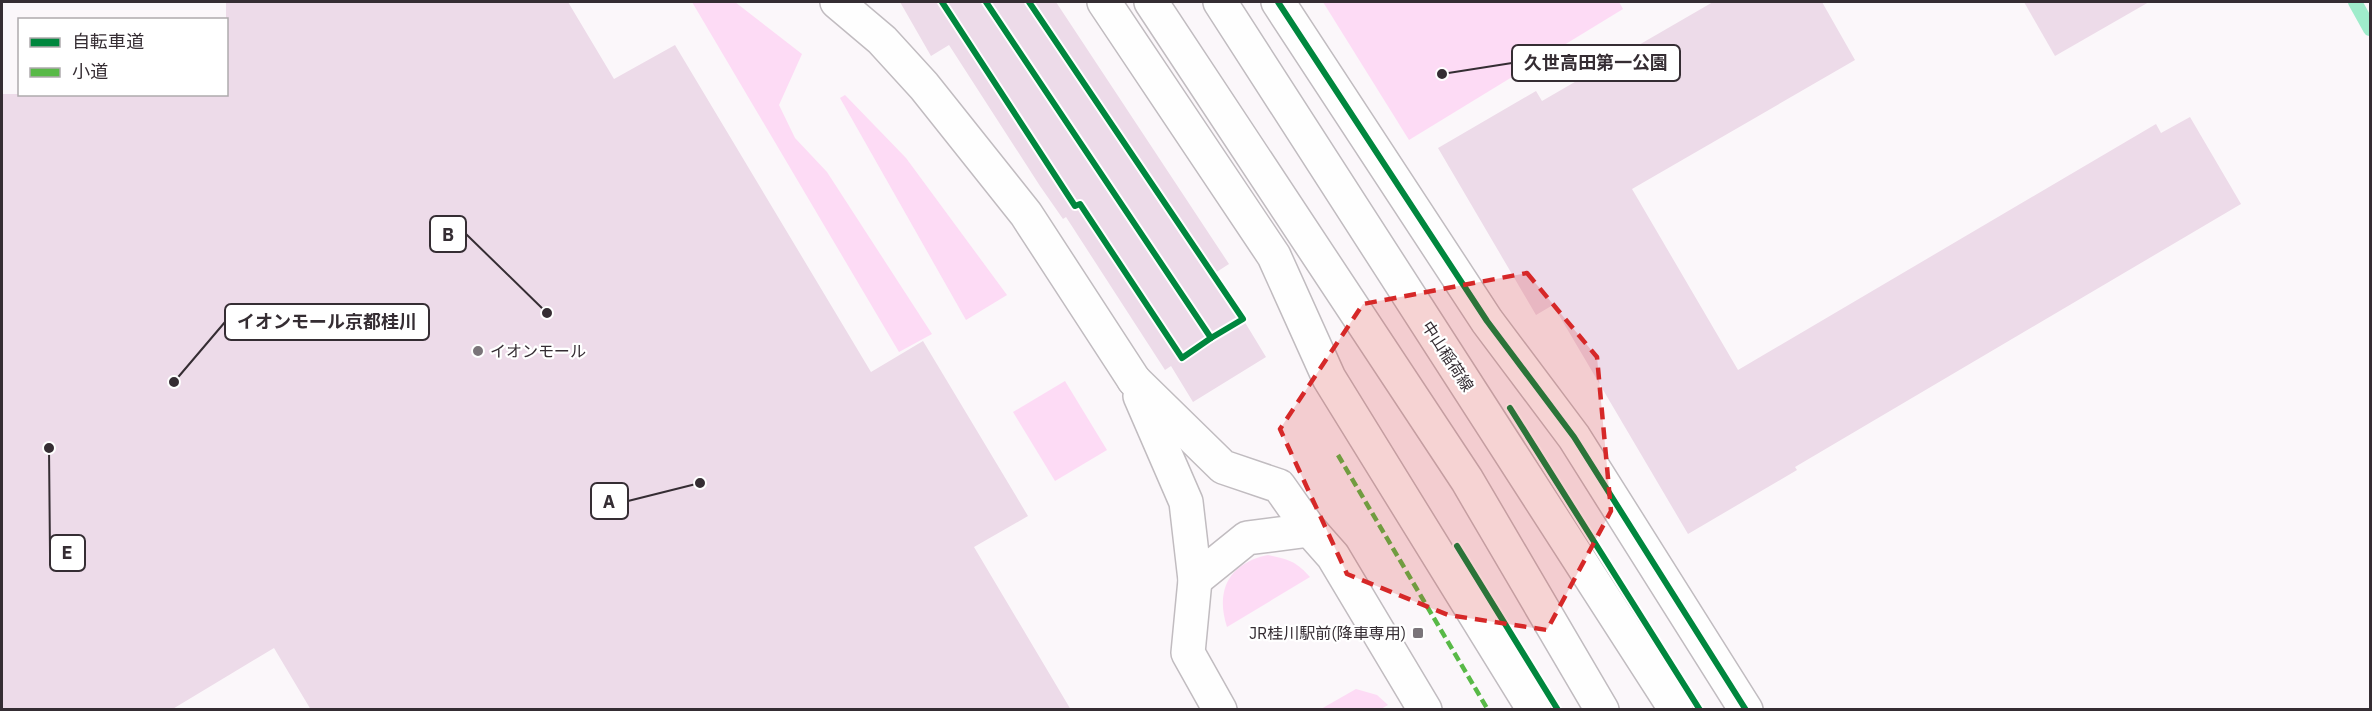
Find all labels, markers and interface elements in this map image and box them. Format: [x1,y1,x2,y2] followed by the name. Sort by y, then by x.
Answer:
[18,18,228,96] legend
[72,30,144,53] text: 自転車道
[1512,45,1680,81] callout: 久世高田第一公園
[1524,51,1668,74] text: 久世高田第一公園
[72,60,108,83] text: 小道
[430,216,466,252] callout: B
[442,223,454,246] text: B
[225,304,429,340] callout: イオンモール京都桂川
[237,310,417,333] text: イオンモール京都桂川
[1418,317,1478,395] street label: 中山稲荷線
[490,341,586,361] place label: イオンモール
[471,344,485,358] marker: イオンモール
[591,483,628,519] callout: A
[603,490,615,513] text: A
[50,535,85,571] callout: E
[62,541,72,564] text: E
[1249,623,1406,643] place label: JR桂川駅前(降車専用)
[1411,626,1425,640] marker: JR桂川駅前(降車専用)

